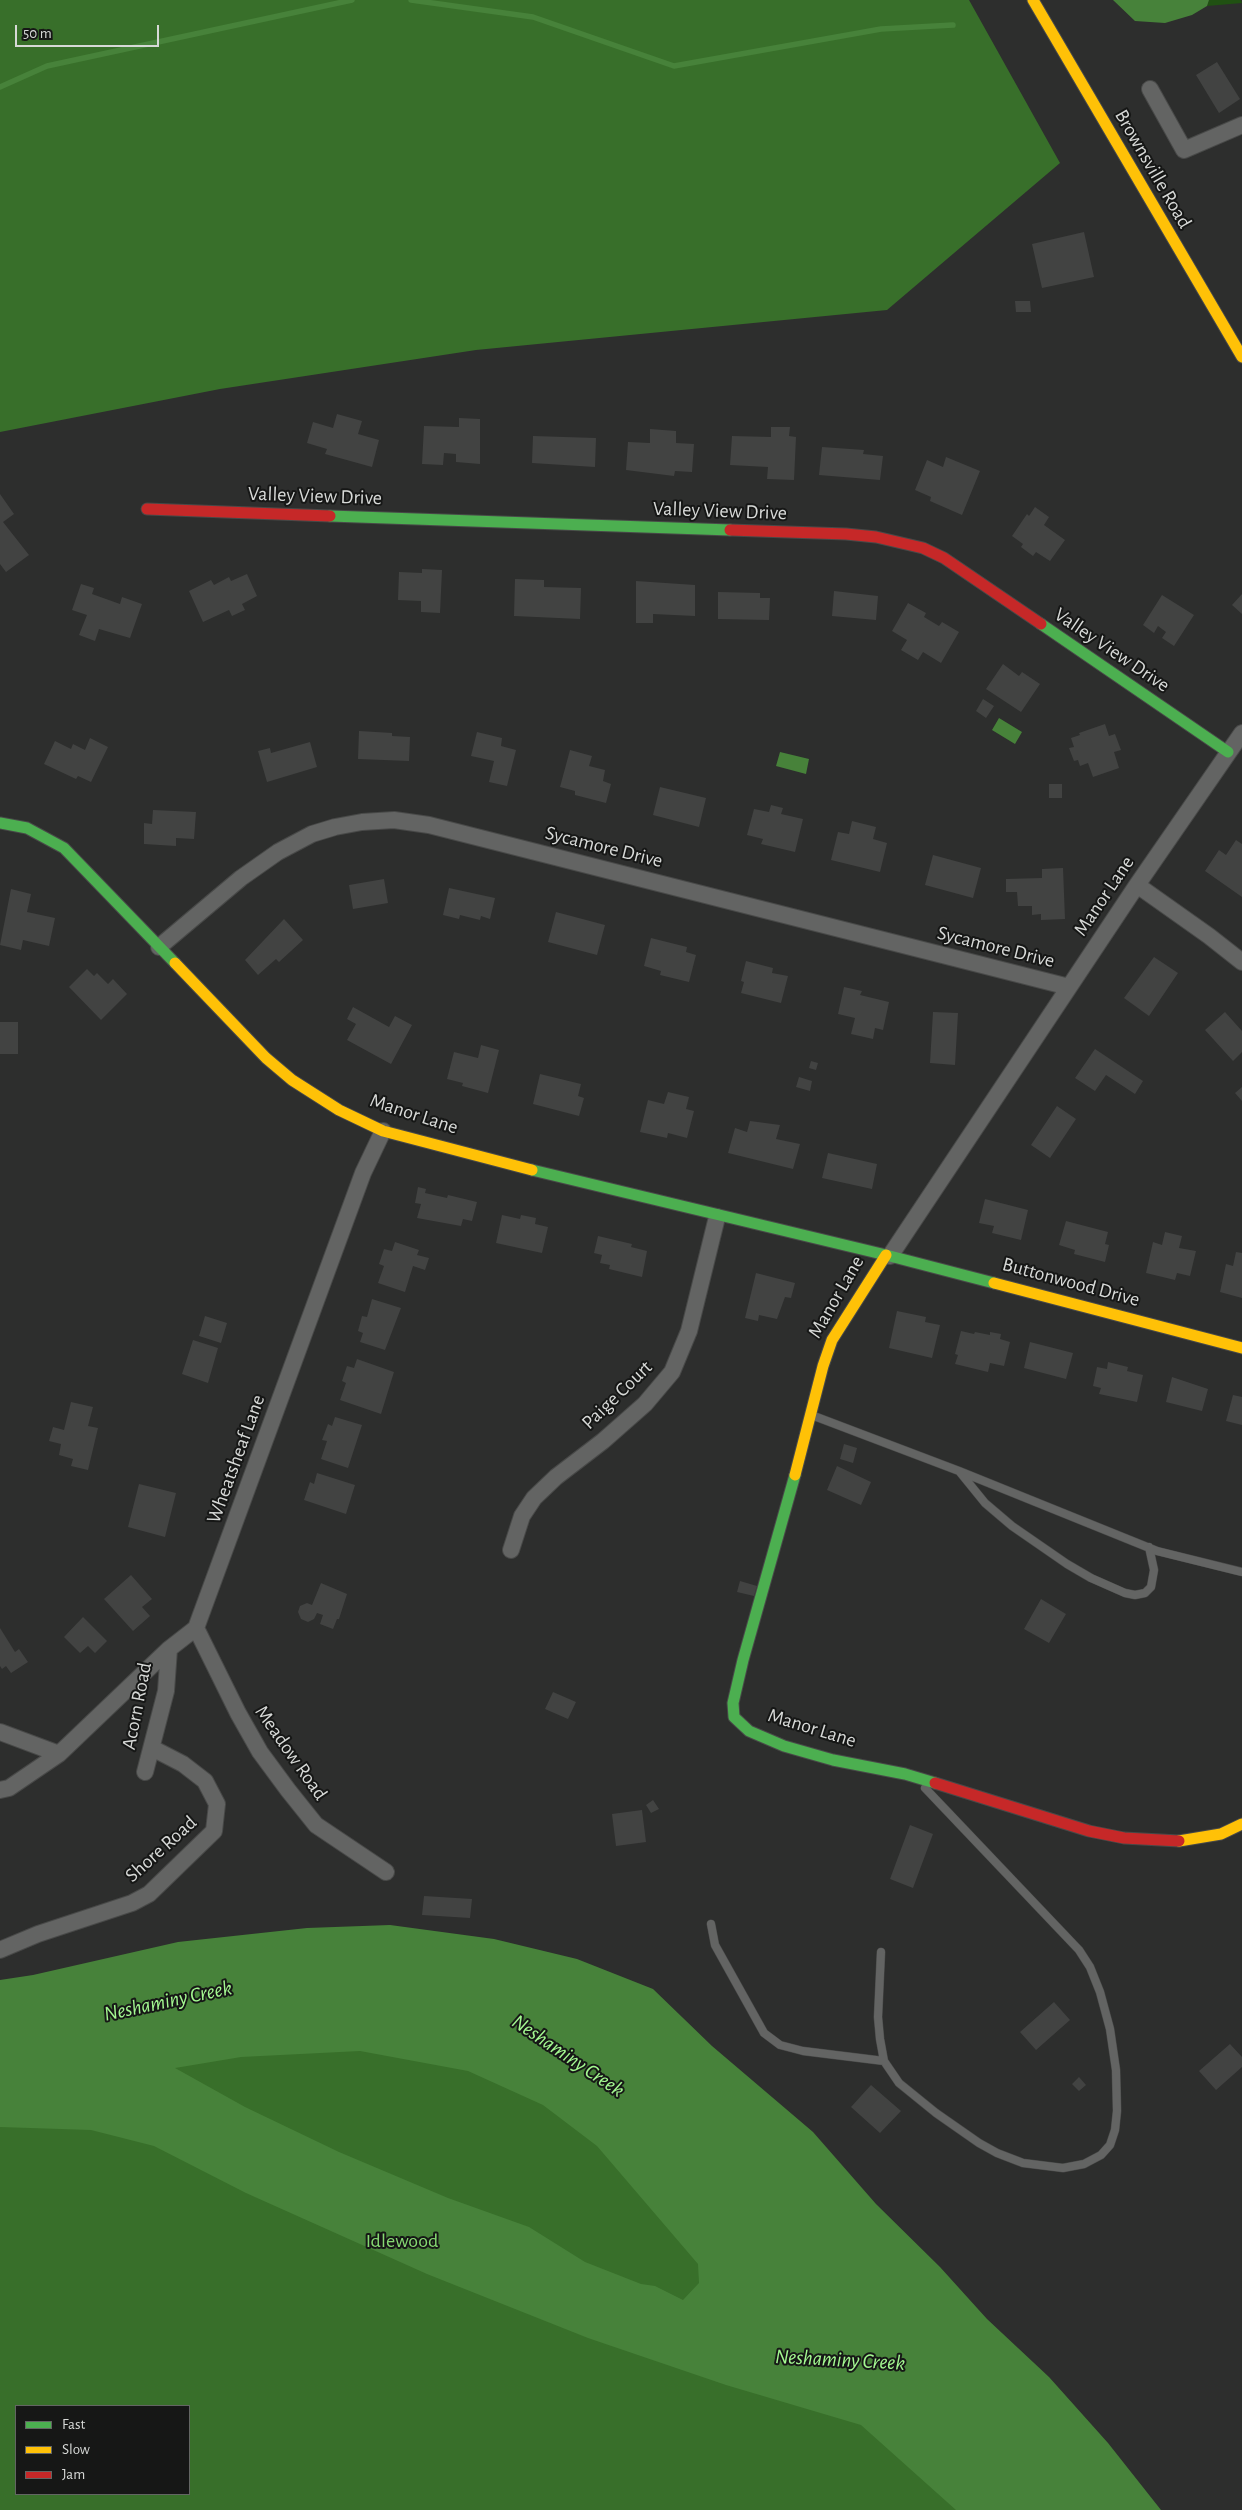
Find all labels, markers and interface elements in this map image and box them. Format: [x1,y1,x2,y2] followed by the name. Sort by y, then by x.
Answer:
[18,15,161,47] scale bar
[23,26,52,41] text: 50 m
[1109,105,1197,233] street label: Brownsville Road
[248,482,382,510] street label: Valley View Drive
[653,497,787,525] street label: Valley View Drive
[1050,603,1174,697] street label: Valley View Drive
[543,821,665,873] street label: Sycamore Drive
[1069,851,1139,941] street label: Manor Lane
[935,921,1057,973] street label: Sycamore Drive
[367,1088,461,1140] street label: Manor Lane
[803,1252,869,1342] street label: Manor Lane
[1000,1252,1142,1312] street label: Buttonwood Drive
[577,1355,657,1435] street label: Paige Court
[202,1391,270,1527] street label: Wheatsheaf Lane
[117,1660,157,1752] street label: Acorn Road
[250,1701,332,1805] street label: Meadow Road
[765,1703,859,1753] street label: Manor Lane
[120,1811,202,1887] street label: Shore Road
[102,1975,234,2027] water label: Neshaminy Creek
[507,2009,629,2103] water label: Neshaminy Creek
[366,2229,438,2253] park label: Idlewood
[774,2344,906,2376] water label: Neshaminy Creek
[15,2405,190,2495] legend
[62,2417,85,2432] text: Fast
[62,2442,90,2457] text: Slow
[62,2467,85,2482] text: Jam

